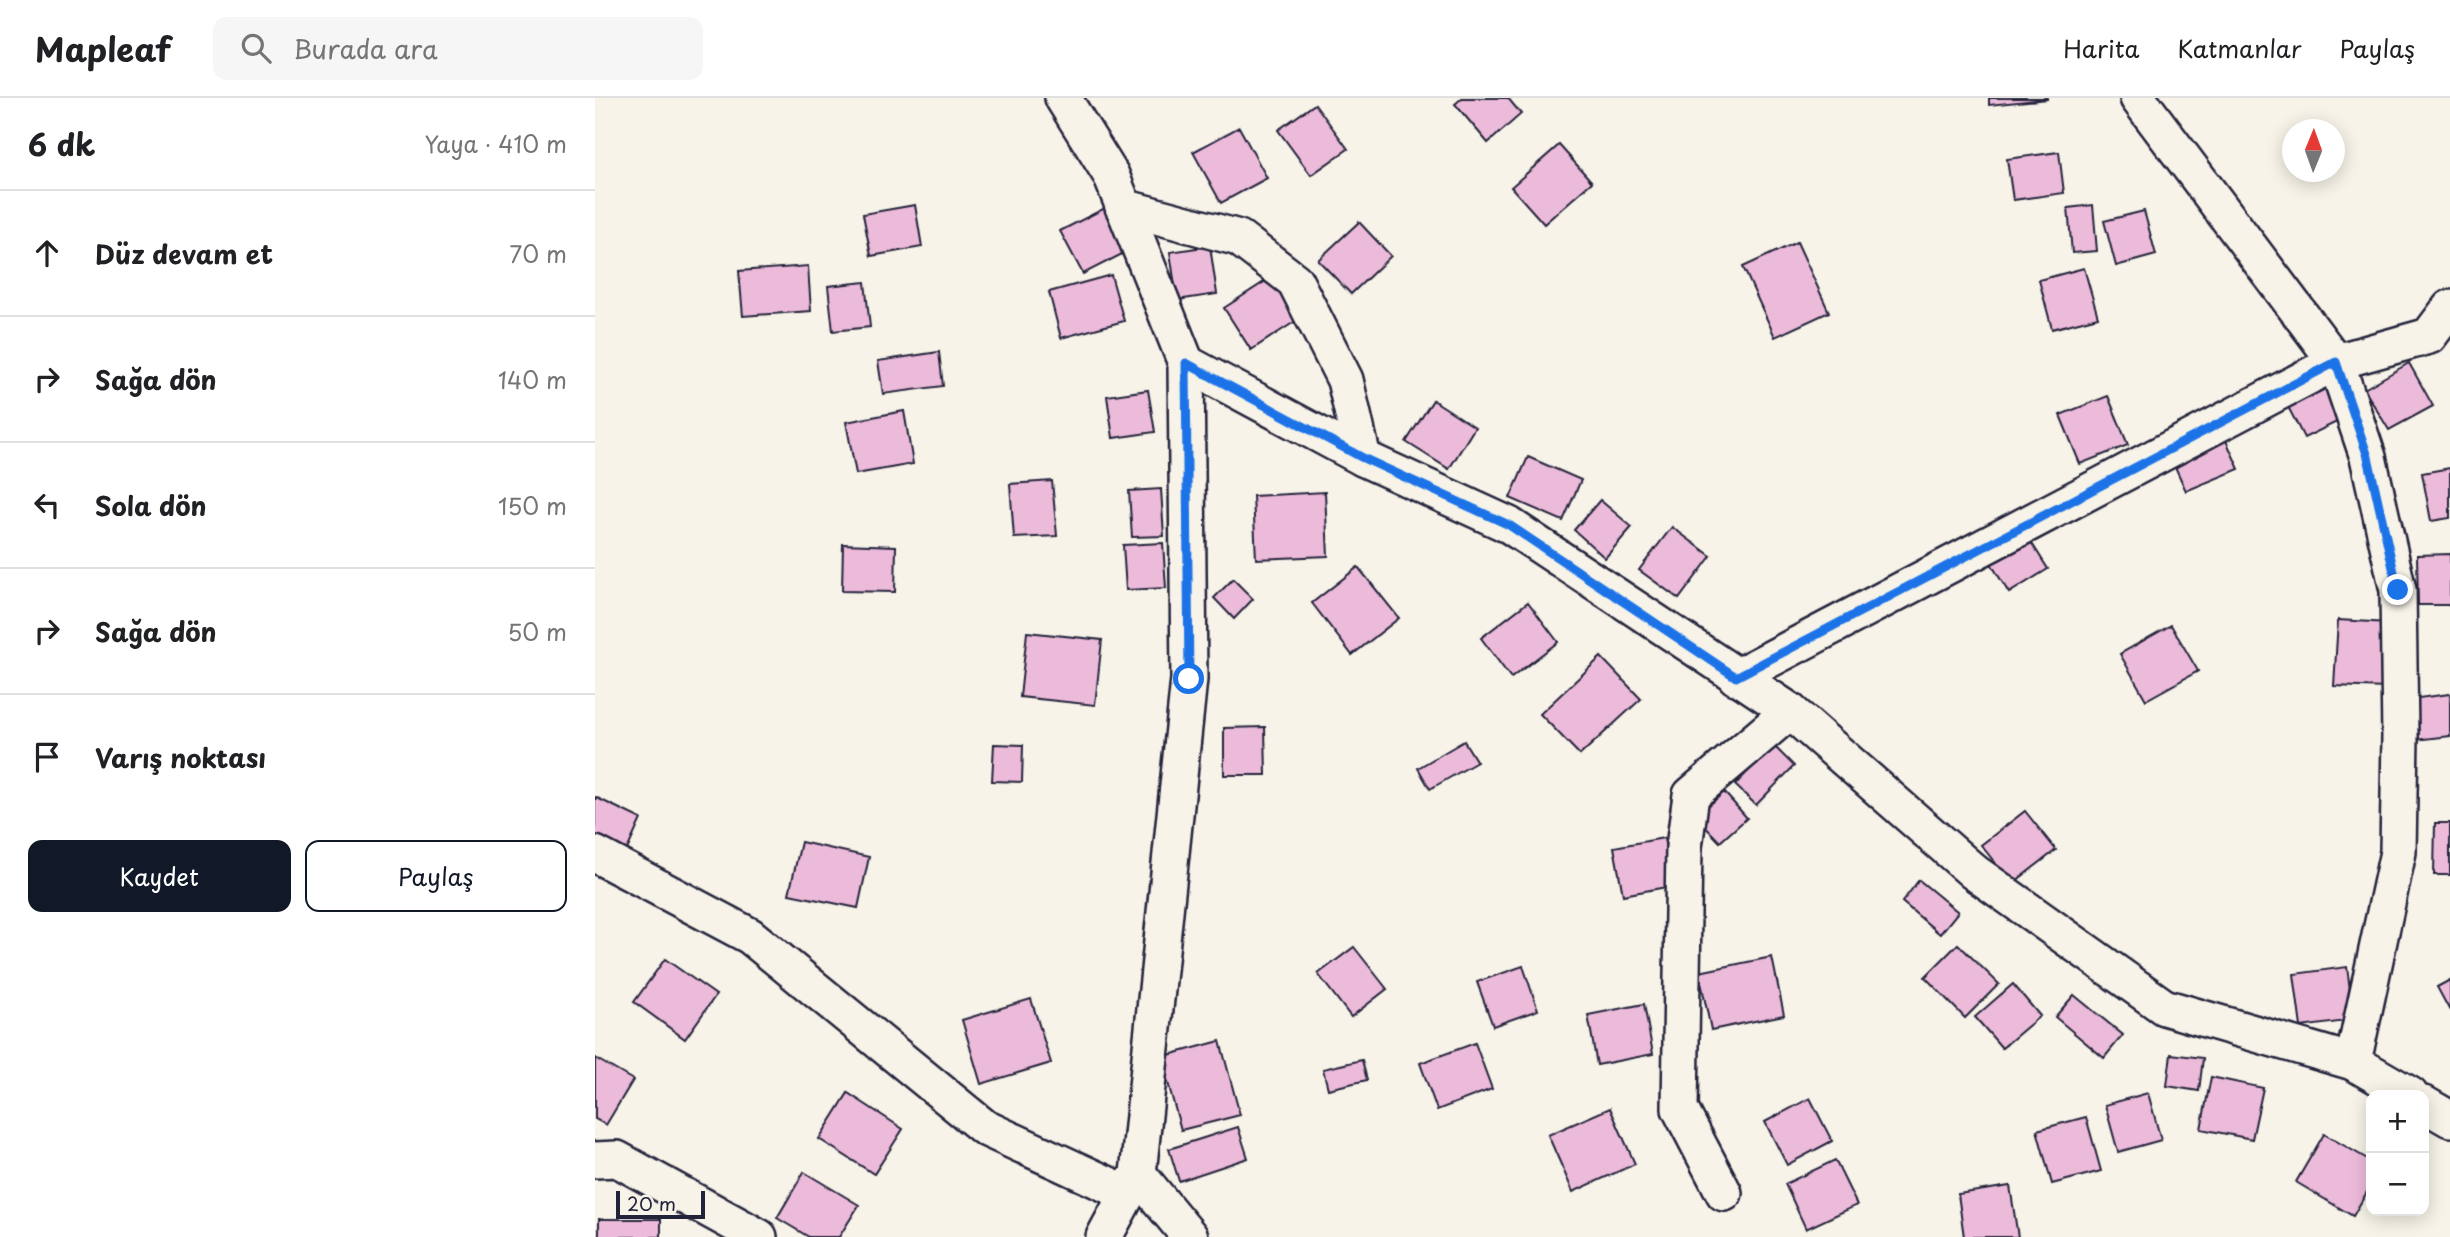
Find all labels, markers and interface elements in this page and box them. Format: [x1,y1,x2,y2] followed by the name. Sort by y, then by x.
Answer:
[213,17,703,80] search box
[35,23,171,73] text: Mapleaf
[237,29,275,67] icon: search
[293,29,438,68] text: Burada ara
[2063,30,2140,66] text: Harita
[2178,30,2302,66] text: Katmanlar
[2340,30,2415,66] text: Paylaş
[2282,119,2345,182] north arrow
[28,121,95,166] text: 6 dk
[425,126,567,161] text: Yaya · 410 m
[28,234,66,272] icon: ahead
[95,234,273,273] text: Düz devam et
[509,236,567,271] text: 70 m
[28,360,66,398] icon: right
[95,360,217,399] text: Sağa dön
[498,362,567,397] text: 140 m
[28,486,66,524] icon: left
[95,486,206,525] text: Sola dön
[498,488,567,523] text: 150 m
[2382,574,2413,605] route end
[28,612,66,650] icon: right
[95,612,217,651] text: Sağa dön
[507,614,567,649] text: 50 m
[1173,663,1204,694] route start
[28,738,66,776] icon: arrive
[95,738,266,777] text: Varış noktası
[28,840,291,912] button: Kaydet
[305,840,567,912] button: Paylaş
[2366,1090,2429,1216] map controls
[2366,1090,2429,1153] button: +
[2366,1153,2429,1216] button: −
[616,1188,705,1220] scale bar
[627,1189,676,1217] text: 20 m

